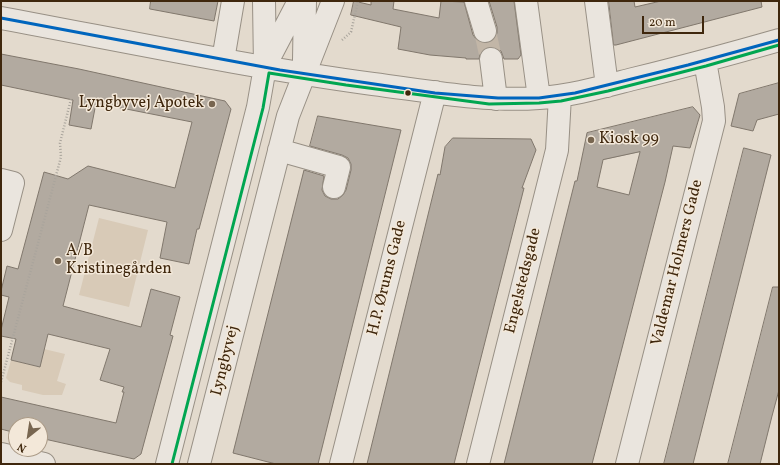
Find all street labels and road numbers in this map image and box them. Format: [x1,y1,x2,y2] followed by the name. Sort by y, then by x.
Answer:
[648,178,708,348] street label: Valdemar Holmers Gade
[364,218,412,338] street label: H.P. Ørums Gade
[502,226,546,336] street label: Engelstedsgade
[208,324,244,398] street label: Lyngbyvej

